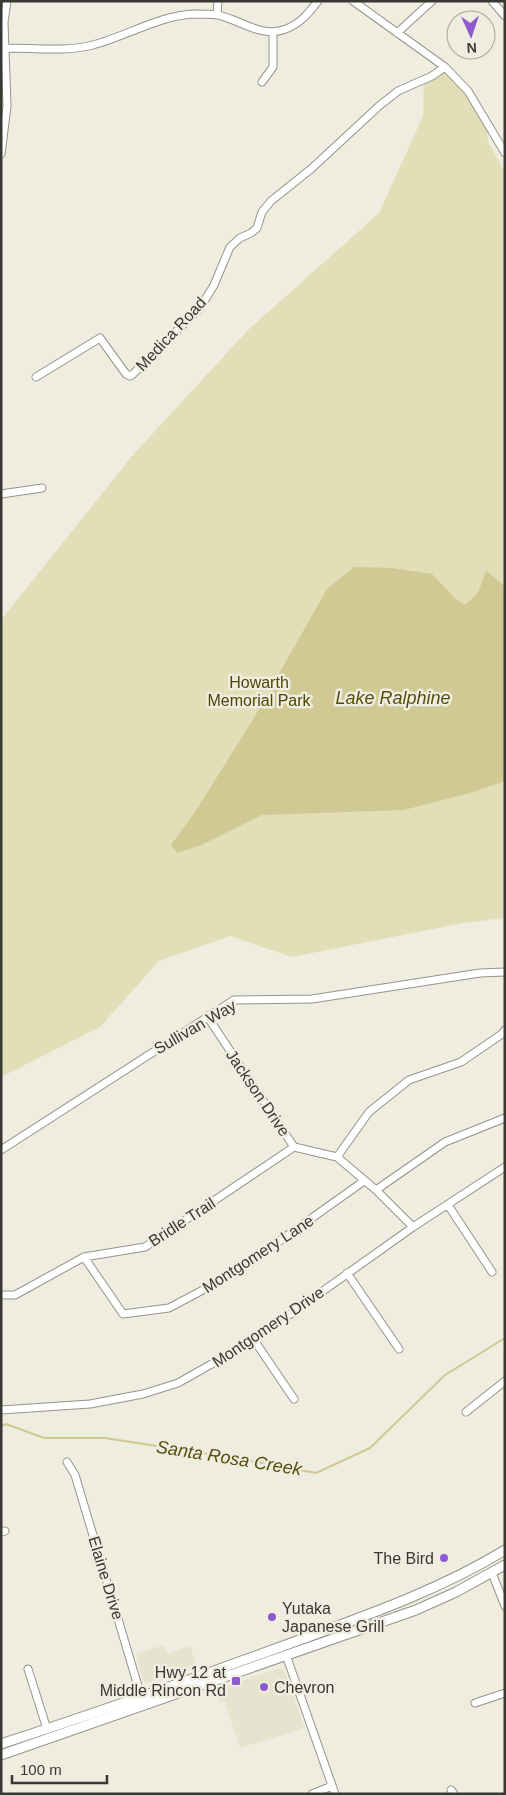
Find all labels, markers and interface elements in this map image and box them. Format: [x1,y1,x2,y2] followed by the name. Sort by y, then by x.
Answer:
[446,10,496,60] north arrow
[466,40,477,56] text: N
[133,294,209,374] street label: Medica Road
[207,674,312,709] park label: Howarth Memorial Park
[335,688,451,708] water label: Lake Ralphine
[151,997,239,1057] street label: Sullivan Way
[223,1047,293,1139] street label: Jackson Drive
[146,1194,218,1250] street label: Bridle Trail
[199,1212,317,1296] street label: Montgomery Lane
[209,1283,327,1371] street label: Montgomery Drive
[155,1437,304,1480] water label: Santa Rosa Creek
[85,1534,127,1622] street label: Elaine Drive
[374,1550,434,1567] place label: The Bird
[438,1552,450,1564] marker: The Bird
[282,1600,384,1635] place label: Yutaka Japanese Grill
[266,1611,278,1623] marker: Yutaka Japanese Grill
[100,1664,227,1699] place label: Hwy 12 at Middle Rincon Rd
[230,1675,242,1687] marker: Hwy 12 at Middle Rincon Rd
[274,1679,334,1696] place label: Chevron
[258,1681,270,1693] marker: Chevron
[12,1752,108,1784] scale bar
[20,1761,62,1778] text: 100 m

